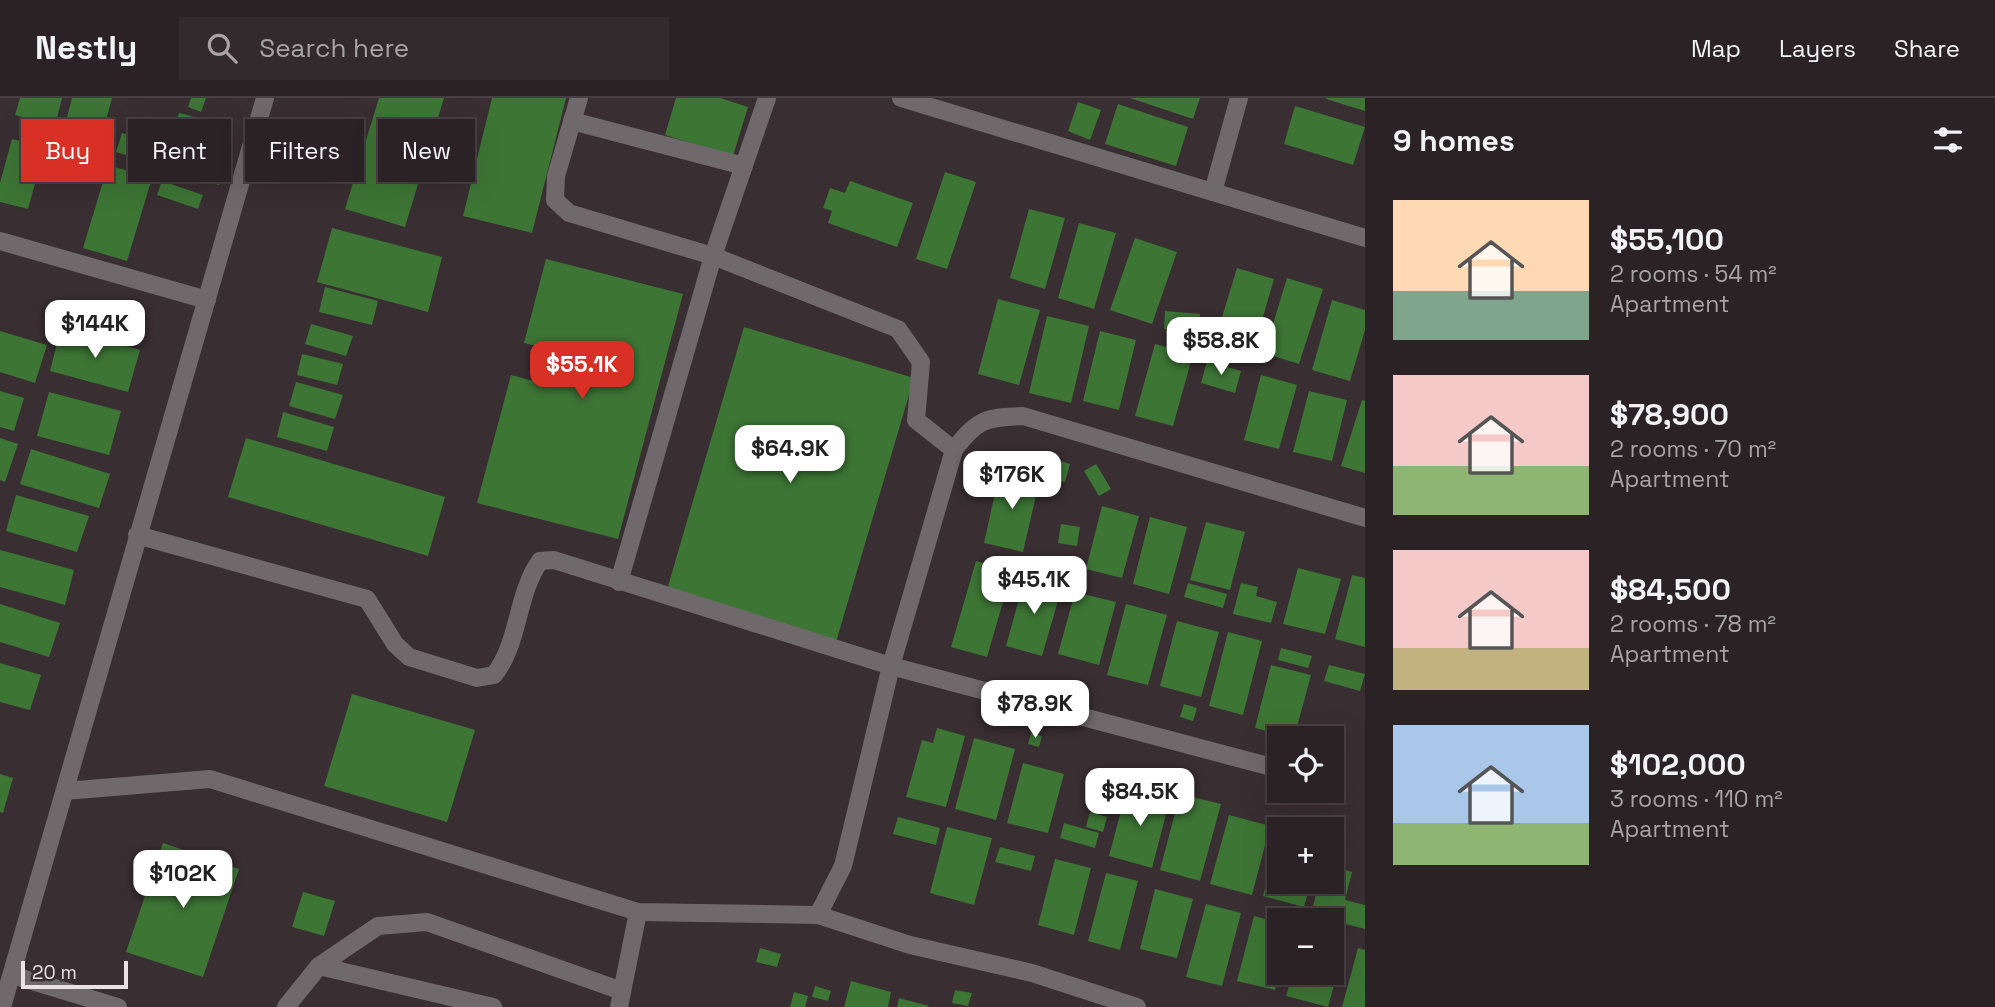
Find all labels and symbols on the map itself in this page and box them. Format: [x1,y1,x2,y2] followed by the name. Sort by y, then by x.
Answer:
[46,300,144,360] pin: $144K
[1164,317,1278,377] pin: $58.8K
[525,342,639,401] pin: $55.1K
[733,426,847,485] pin: $64.9K
[963,452,1061,511] pin: $176K
[977,556,1091,616] pin: $45.1K
[978,680,1092,740] pin: $78.9K
[1083,768,1197,828] pin: $84.5K
[134,850,232,910] pin: $102K
[21,958,128,990] scale bar

